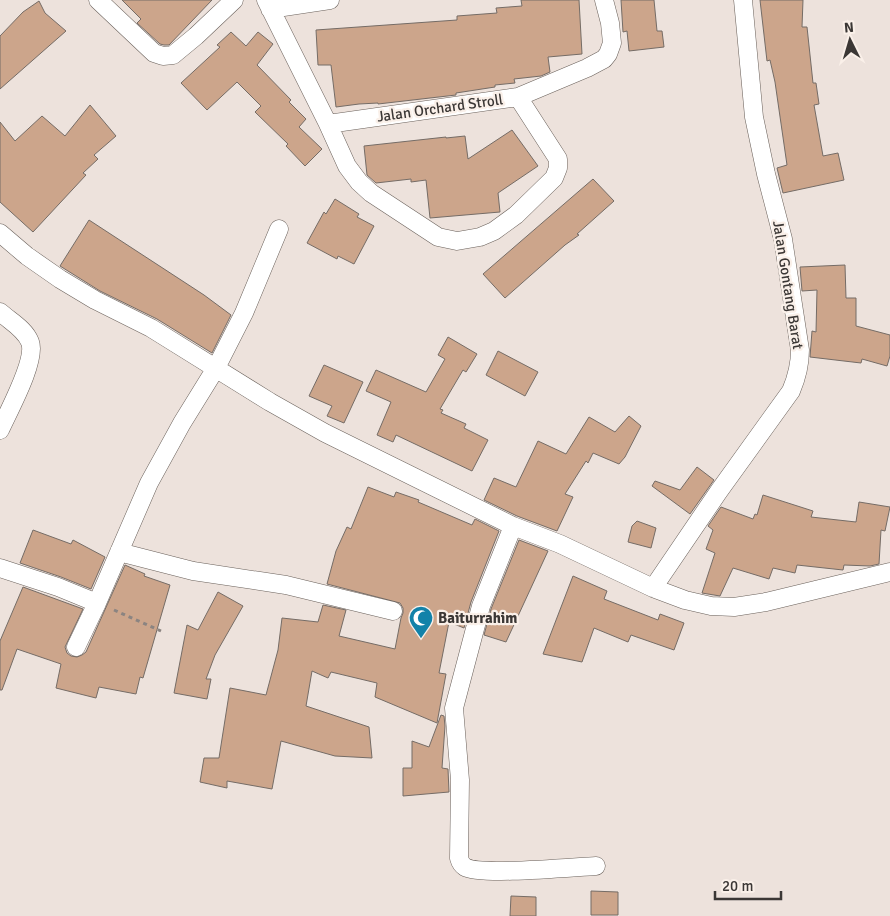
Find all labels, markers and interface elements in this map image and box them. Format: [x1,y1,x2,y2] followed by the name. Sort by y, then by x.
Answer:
[825,15,875,65] north arrow
[843,19,855,36] text: N
[376,90,504,126] street label: Jalan Orchard Stroll
[769,219,807,351] street label: Jalan Gontang Barat
[408,605,434,639] mosque icon: Baiturrahim
[438,609,517,627] place label: Baiturrahim
[715,868,781,900] scale bar
[722,877,753,895] text: 20 m

